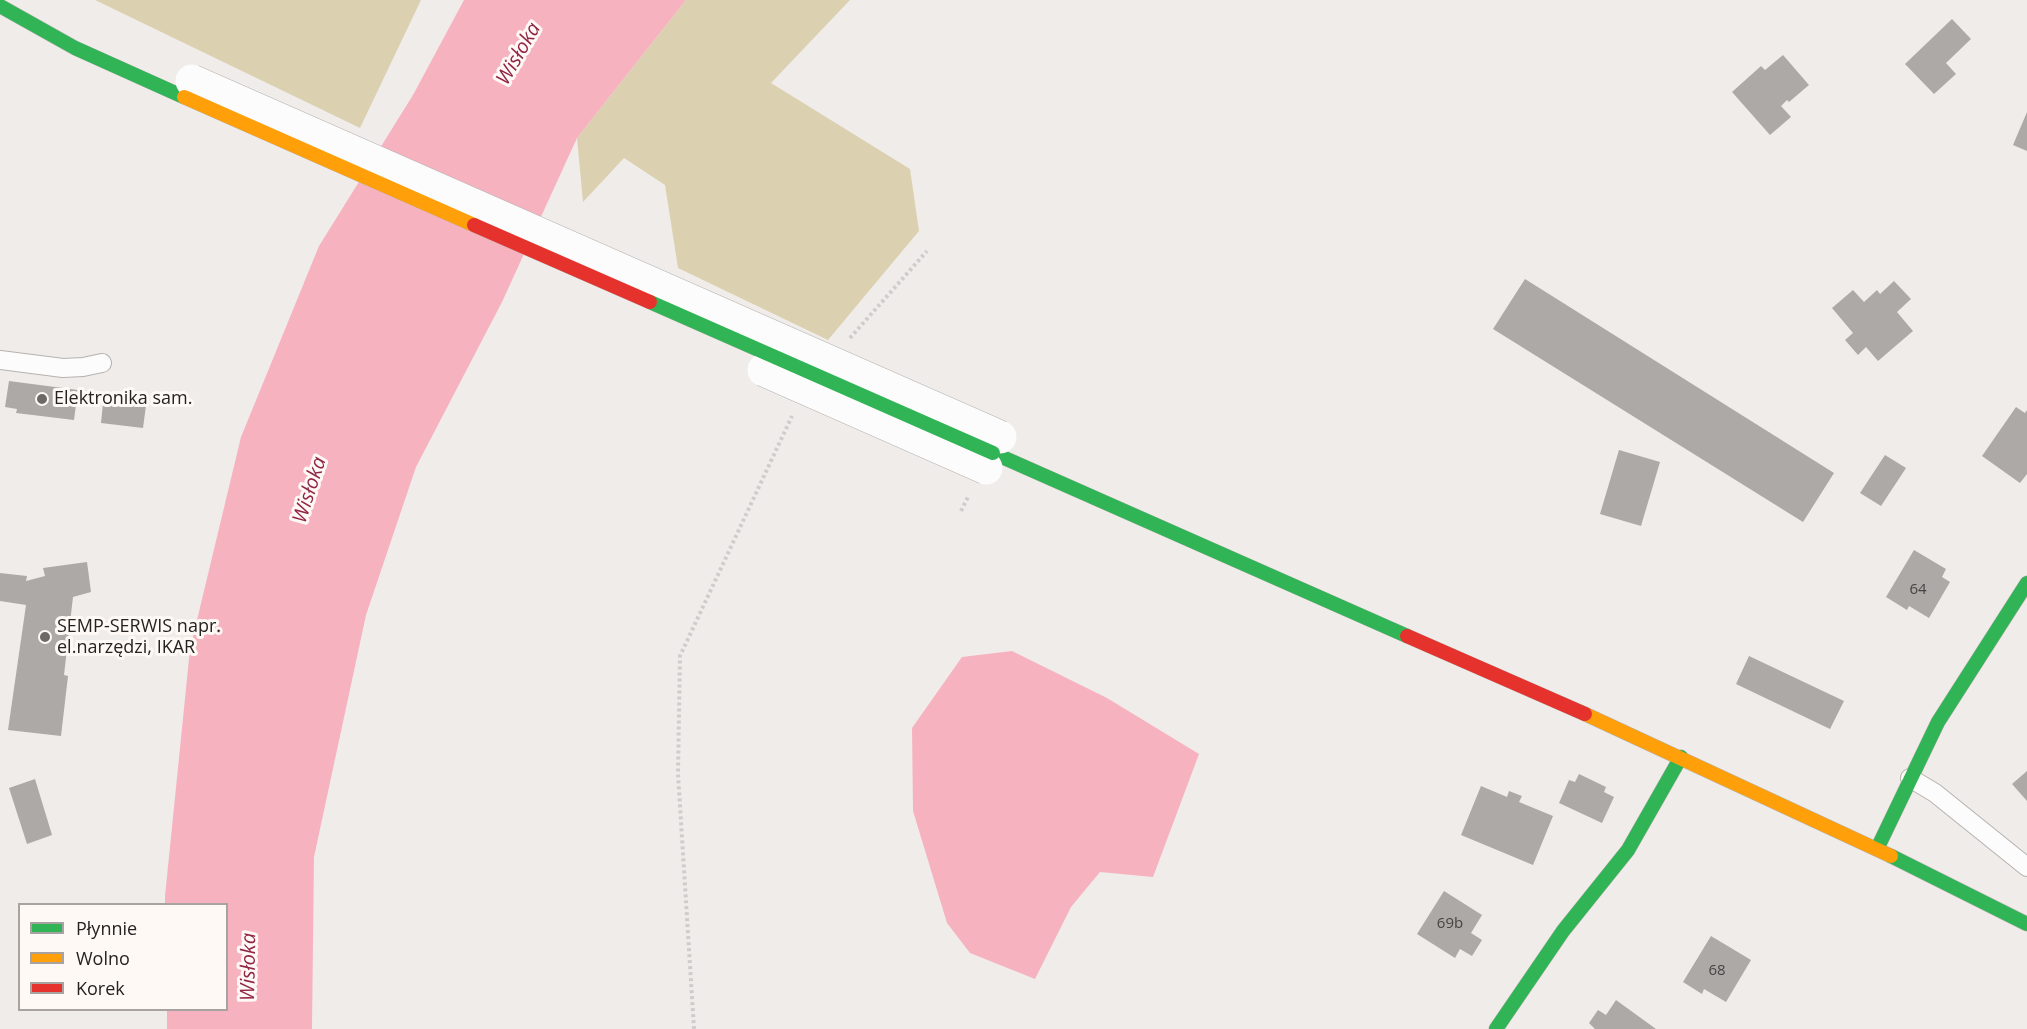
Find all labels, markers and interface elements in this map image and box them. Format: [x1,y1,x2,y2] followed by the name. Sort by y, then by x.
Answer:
[492,19,546,89] water label: Wisłoka
[54,388,192,410] place label: Elektronika sam.
[35,392,49,406] marker: Elektronika sam.
[288,454,332,526] water label: Wisłoka
[1909,581,1927,599] house number: 64
[57,616,221,658] place label: SEMP-SERWIS napr. el.narzędzi, IKAR
[38,630,52,644] marker: SEMP-SERWIS napr. el.narzędzi, IKAR
[18,903,228,1011] legend
[1437,915,1463,933] house number: 69b
[76,916,137,940] text: Płynnie
[236,933,262,1001] water label: Wisłoka
[76,946,130,970] text: Wolno
[1708,962,1726,980] house number: 68
[76,976,125,1000] text: Korek

